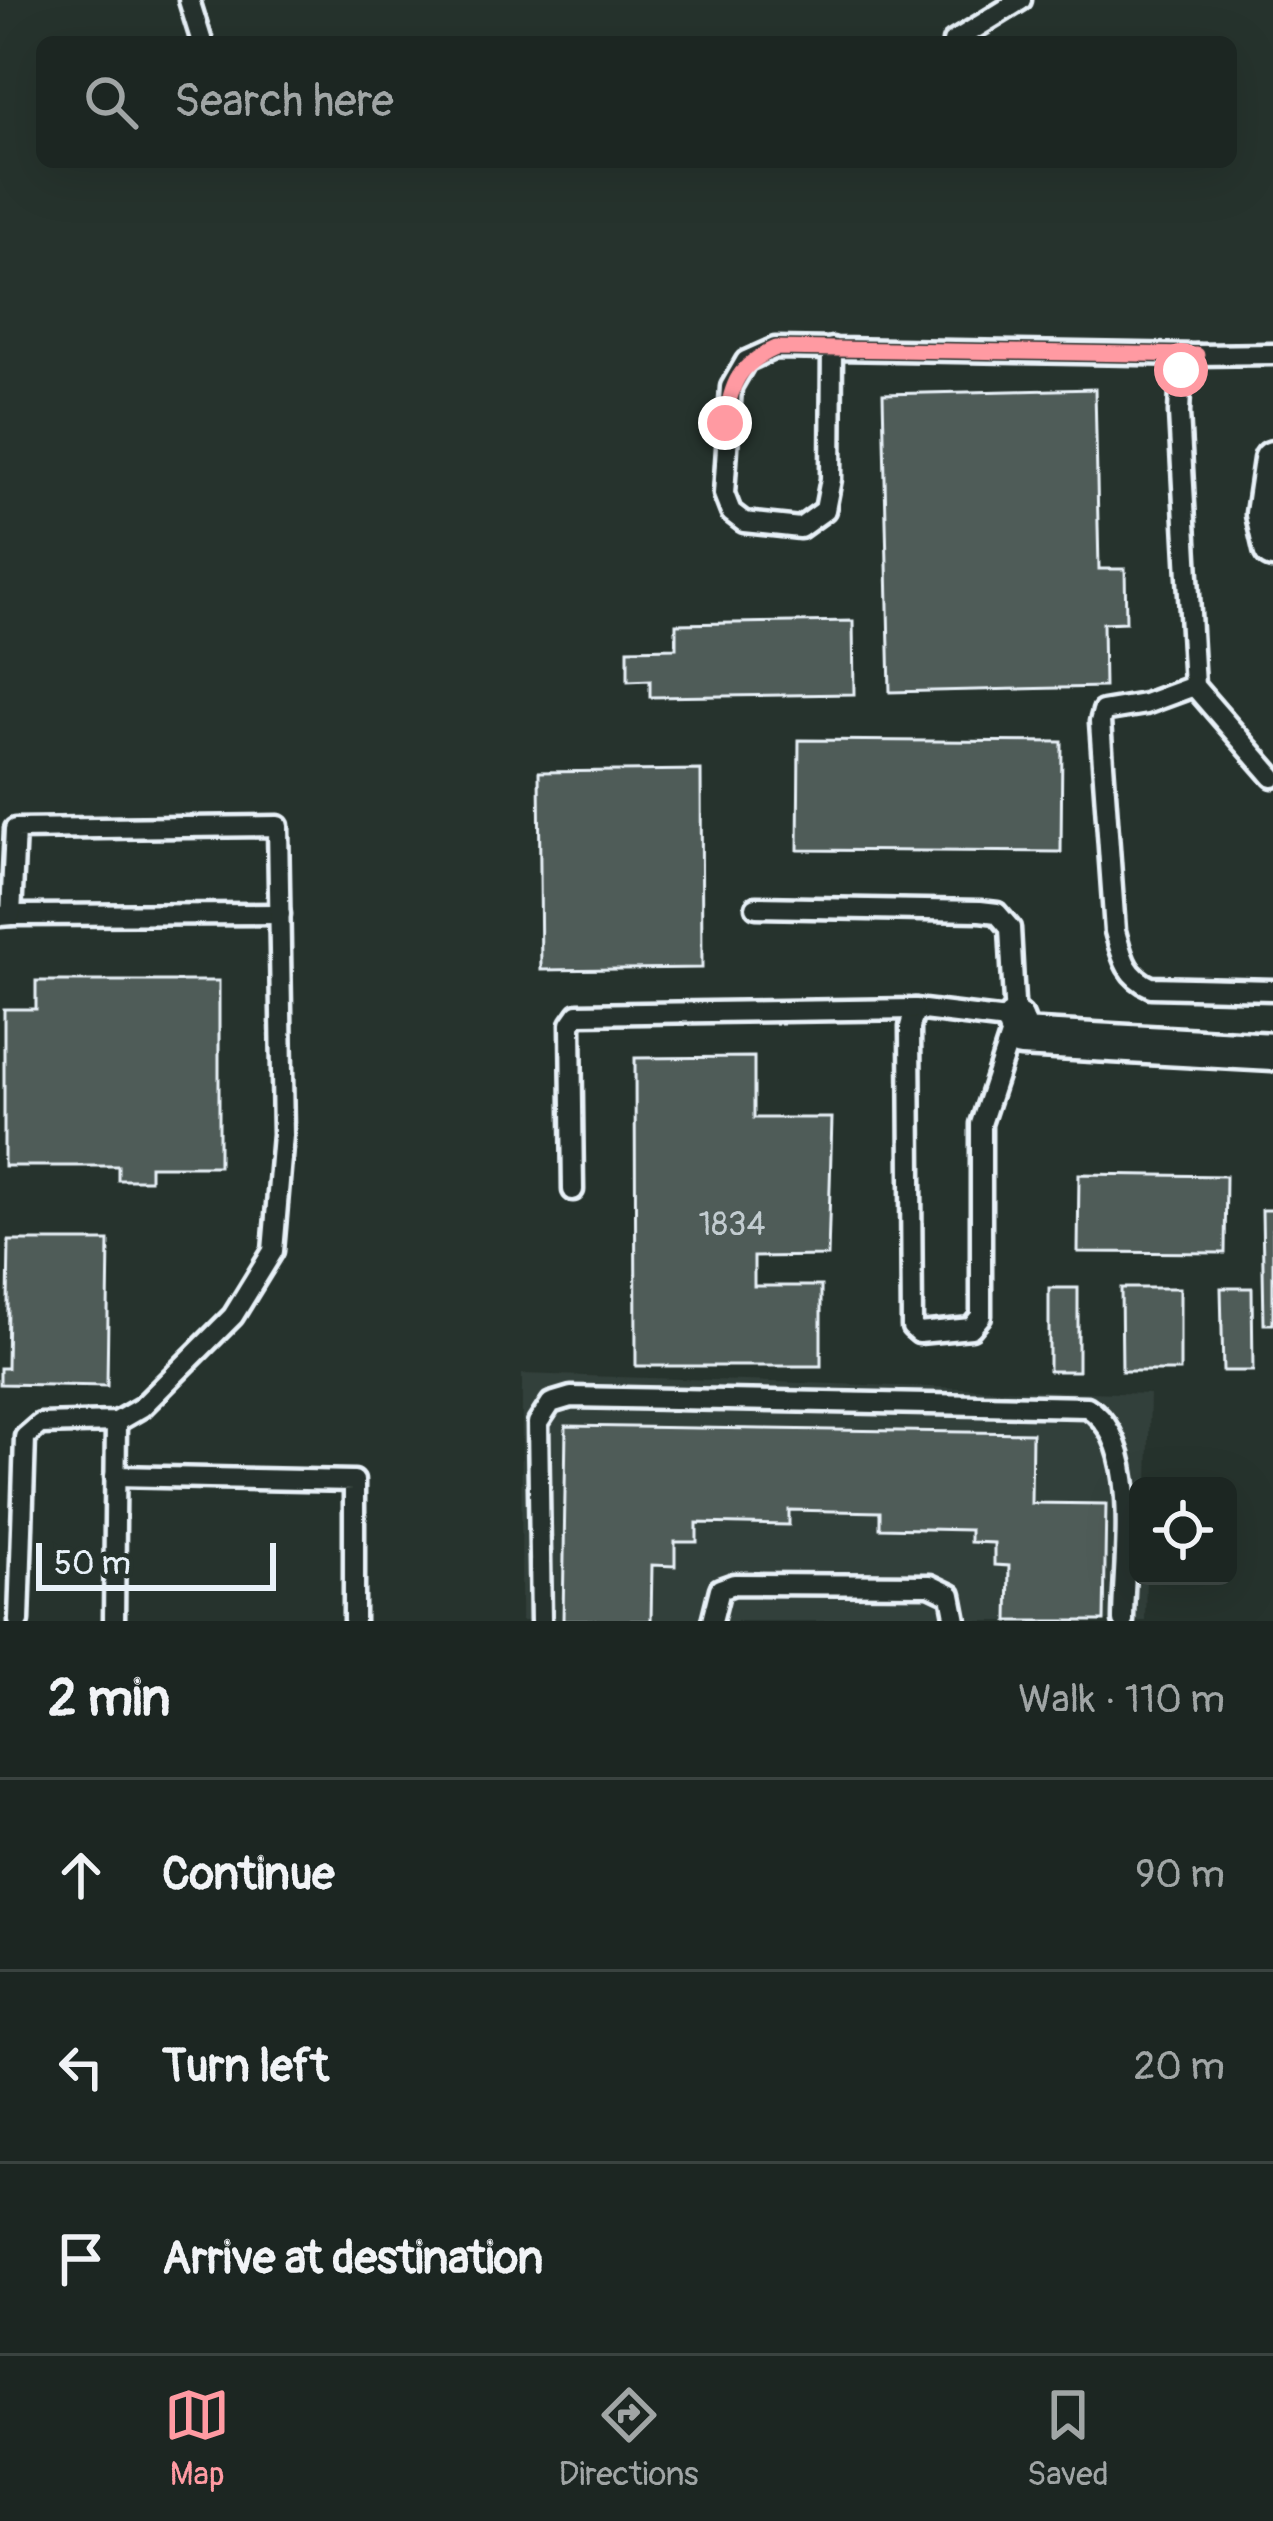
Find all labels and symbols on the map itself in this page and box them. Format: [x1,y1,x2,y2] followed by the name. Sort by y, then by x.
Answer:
[1154,343,1208,397] route start
[698,396,752,450] route end
[698,1204,766,1245] house number: 1834
[36,1537,276,1590] scale bar

